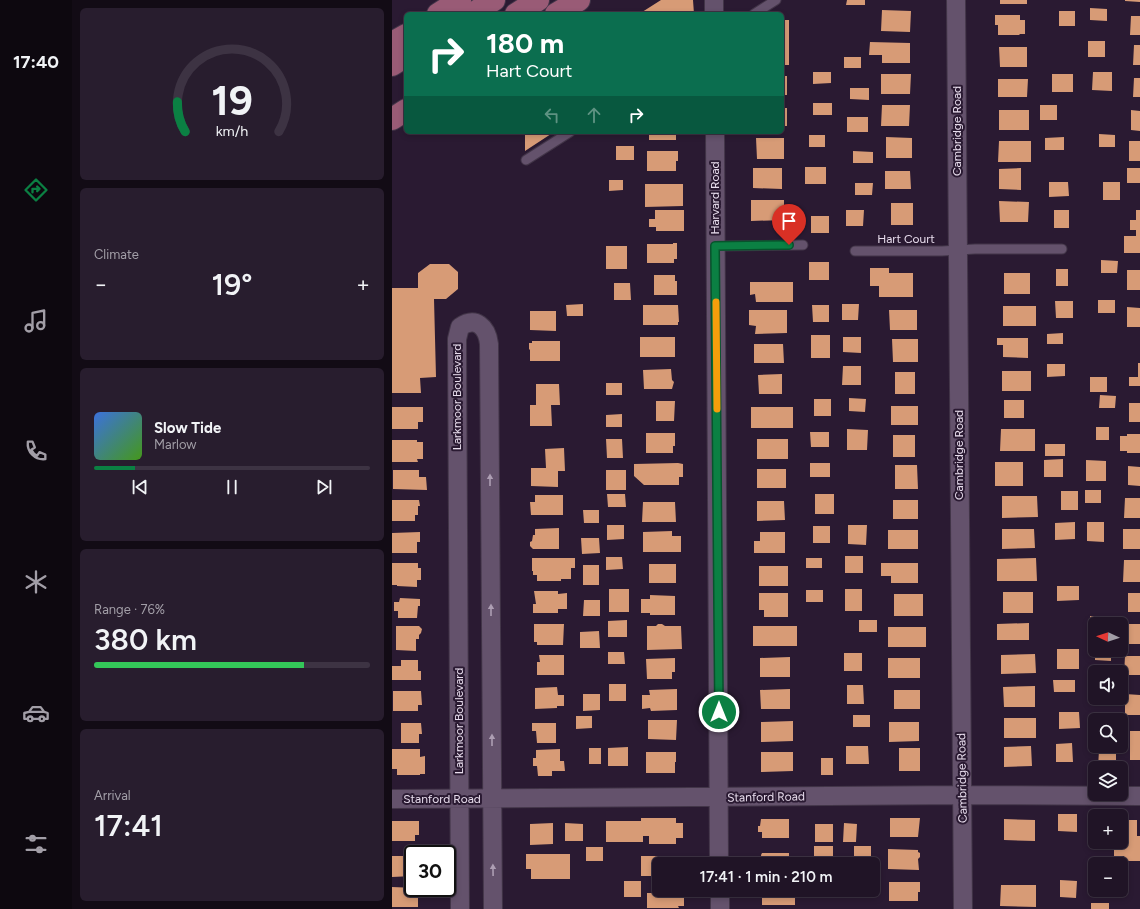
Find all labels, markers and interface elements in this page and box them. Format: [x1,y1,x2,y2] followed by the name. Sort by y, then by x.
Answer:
[486,26,564,60] text: 180 m
[420,28,472,80] icon: right
[13,51,59,73] text: 17:40
[486,60,572,82] text: Hart Court
[211,75,253,125] text: 19
[950,86,964,176] street label: Cambridge Road
[541,104,563,126] icon: left
[583,104,605,126] icon: ahead
[625,104,647,126] icon: right
[216,122,248,140] text: km/h
[708,161,722,235] street label: Harvard Road
[22,176,50,204] icon: directions
[772,204,806,245] pin
[778,210,800,232] icon: arrive
[877,232,935,246] street label: Hart Court
[94,247,139,262] text: Climate
[211,266,253,303] text: 19°
[94,271,108,298] text: −
[356,271,370,298] text: +
[22,307,50,335] icon: music
[450,344,464,450] street label: Larkmoor Boulevard
[952,410,966,500] street label: Cambridge Road
[154,419,221,437] text: Slow Tide
[22,437,50,465] icon: phone
[154,437,196,452] text: Marlow
[487,473,493,486] one-way arrow
[129,476,151,498] icon: previous
[221,476,243,498] icon: pause
[313,476,335,498] icon: next
[22,568,50,596] icon: climate
[94,602,165,617] text: Range · 76%
[488,603,494,616] one-way arrow
[1088,617,1128,657] north arrow
[1088,617,1128,897] map controls
[94,621,197,658] text: 380 km
[1088,665,1128,705] button: sound
[452,668,466,774] street label: Larkmoor Boulevard
[698,691,740,733] position arrow
[22,699,50,727] icon: car
[1088,713,1128,753] button: search
[489,733,495,746] one-way arrow
[954,733,970,823] street label: Cambridge Road
[1088,761,1128,801] button: layers
[94,788,131,803] text: Arrival
[727,789,805,805] street label: Stanford Road
[403,792,481,806] street label: Stanford Road
[94,807,163,844] text: 17:41
[1088,809,1128,849] button: +
[22,830,50,858] icon: filters
[404,845,456,897] speed limit sign: 30
[1088,857,1128,897] button: −
[490,863,496,876] one-way arrow
[700,868,832,886] text: 17:41 · 1 min · 210 m

